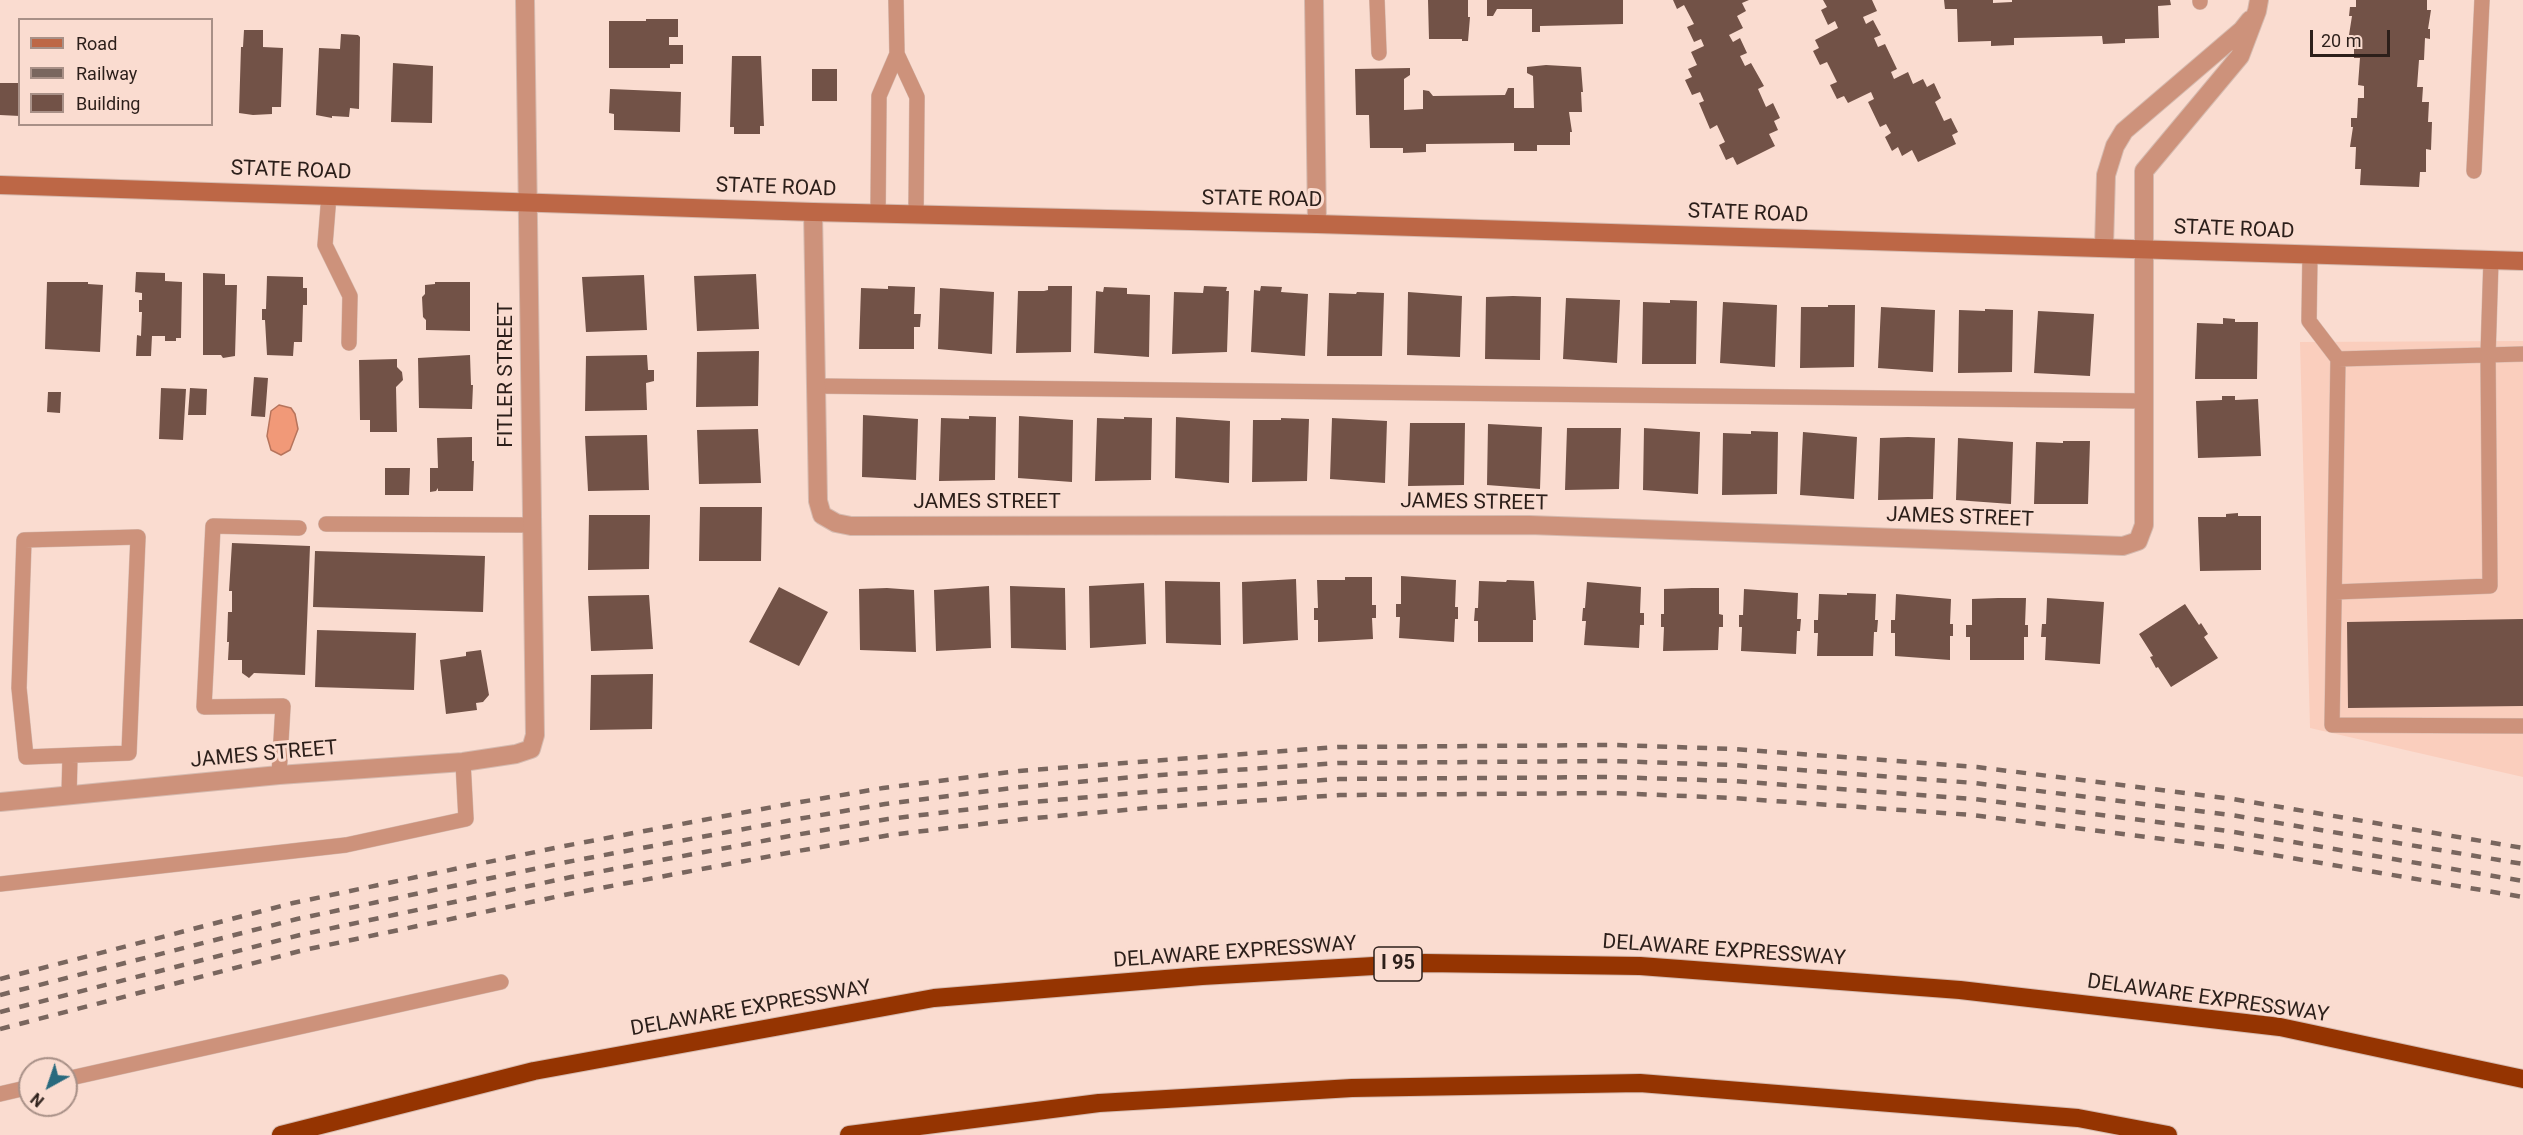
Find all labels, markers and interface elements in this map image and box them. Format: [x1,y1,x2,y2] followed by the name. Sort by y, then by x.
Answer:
[18,18,213,126] legend
[2313,18,2392,56] scale bar
[2321,30,2361,51] text: 20 m
[76,33,117,54] text: Road
[76,63,137,84] text: Railway
[76,93,140,114] text: Building
[230,156,352,186] street label: STATE ROAD
[715,173,837,203] street label: STATE ROAD
[1201,186,1323,214] street label: STATE ROAD
[1687,199,1809,229] street label: STATE ROAD
[2173,215,2295,245] street label: STATE ROAD
[494,302,520,448] street label: FITLER STREET
[1400,489,1548,517] street label: JAMES STREET
[913,490,1061,516] street label: JAMES STREET
[1886,503,2034,533] street label: JAMES STREET
[189,736,339,774] street label: JAMES STREET
[1601,930,1847,972] street label: DELAWARE EXPRESSWAY
[1112,932,1358,974] street label: DELAWARE EXPRESSWAY
[1374,947,1422,981] road number: I 95
[2085,970,2331,1028] street label: DELAWARE EXPRESSWAY
[629,975,873,1043] street label: DELAWARE EXPRESSWAY
[18,1057,78,1117] north arrow
[27,1089,48,1111] text: N

